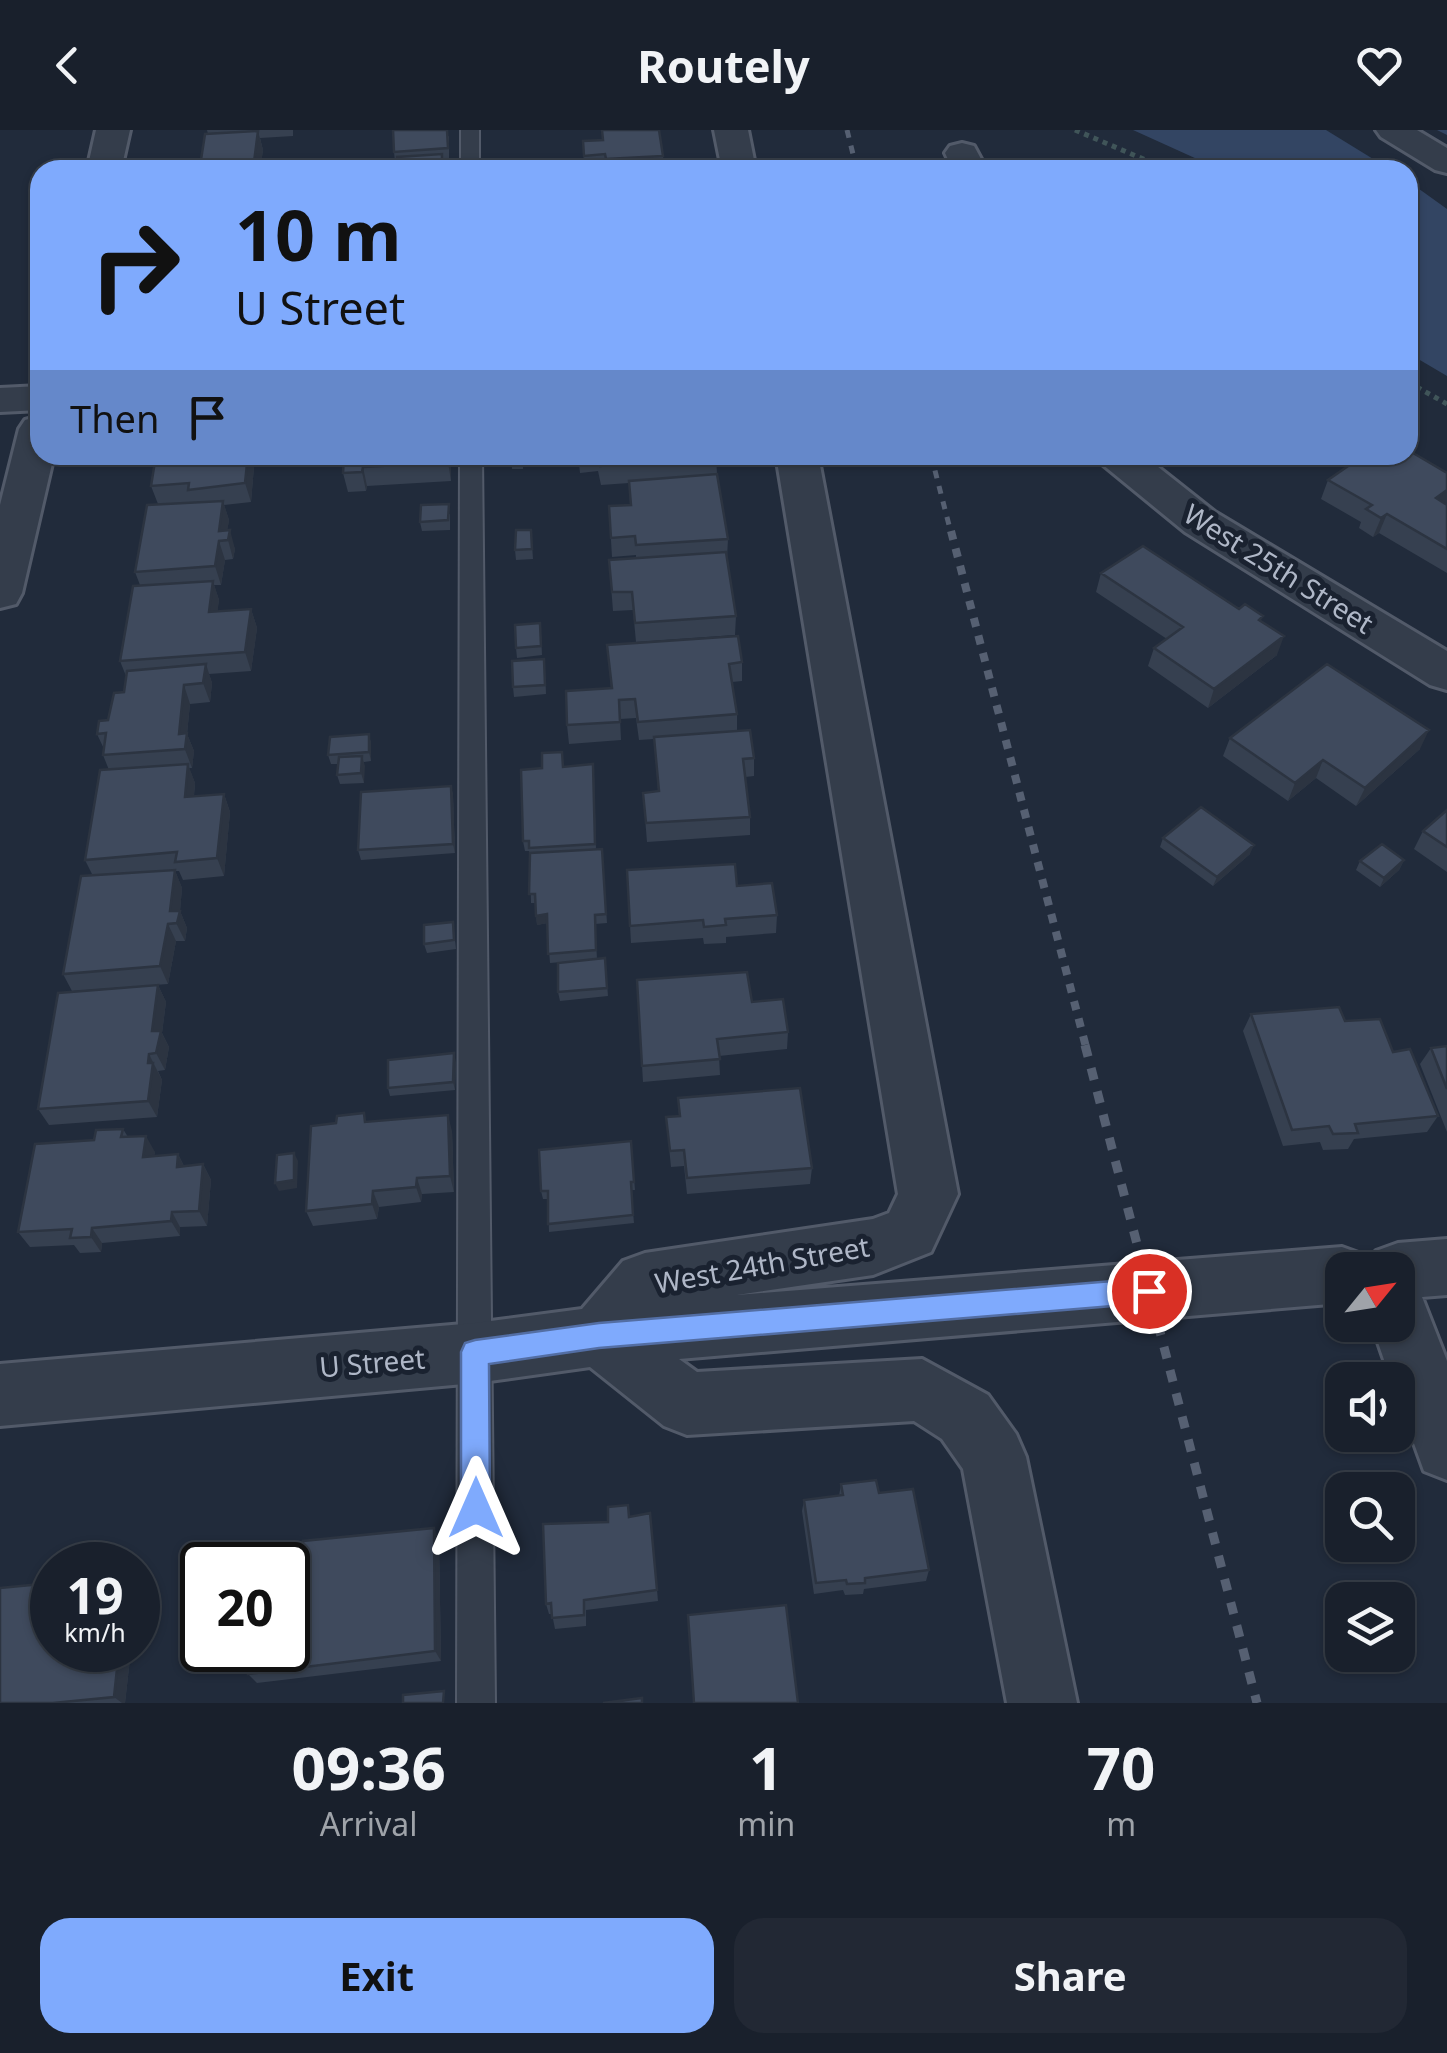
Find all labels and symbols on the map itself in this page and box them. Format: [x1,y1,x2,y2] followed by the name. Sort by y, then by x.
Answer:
[1177,494,1381,642] street label: West 25th Street
[652,1226,872,1302] street label: West 24th Street
[1107,1249,1192,1334] pin
[1325,1252,1415,1342] north arrow
[318,1338,426,1386] street label: U Street
[424,1456,528,1560] position arrow
[180,1542,310,1672] speed limit sign: 20

